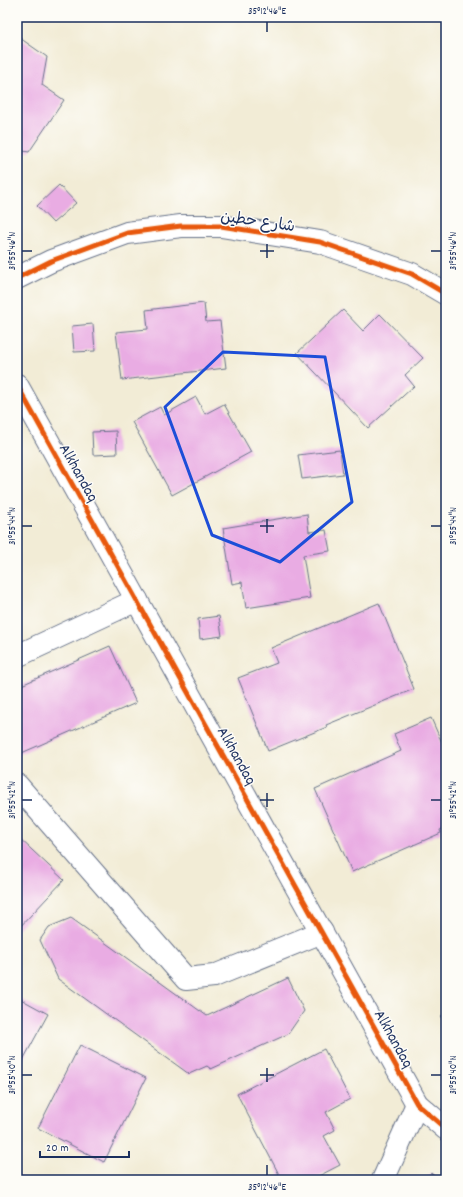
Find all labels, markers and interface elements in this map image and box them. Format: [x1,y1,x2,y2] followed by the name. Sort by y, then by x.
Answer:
[248,5,286,19] text: 35°12'46"E
[219,206,296,239] street label: شارع حطين
[6,232,20,270] text: 31°55'46"N
[447,232,461,270] text: 31°55'46"N
[52,440,103,507] street label: Alkhandaq
[6,507,20,545] text: 31°55'44"N
[447,507,461,545] text: 31°55'44"N
[210,723,261,790] street label: Alkhandaq
[6,781,20,819] text: 31°55'42"N
[447,781,461,819] text: 31°55'42"N
[367,1006,418,1073] street label: Alkhandaq
[6,1055,20,1095] text: 31°55'40"N
[447,1055,461,1095] text: 31°55'40"N
[40,1133,129,1159] scale bar
[46,1140,69,1157] text: 20 m
[248,1181,286,1195] text: 35°12'46"E

